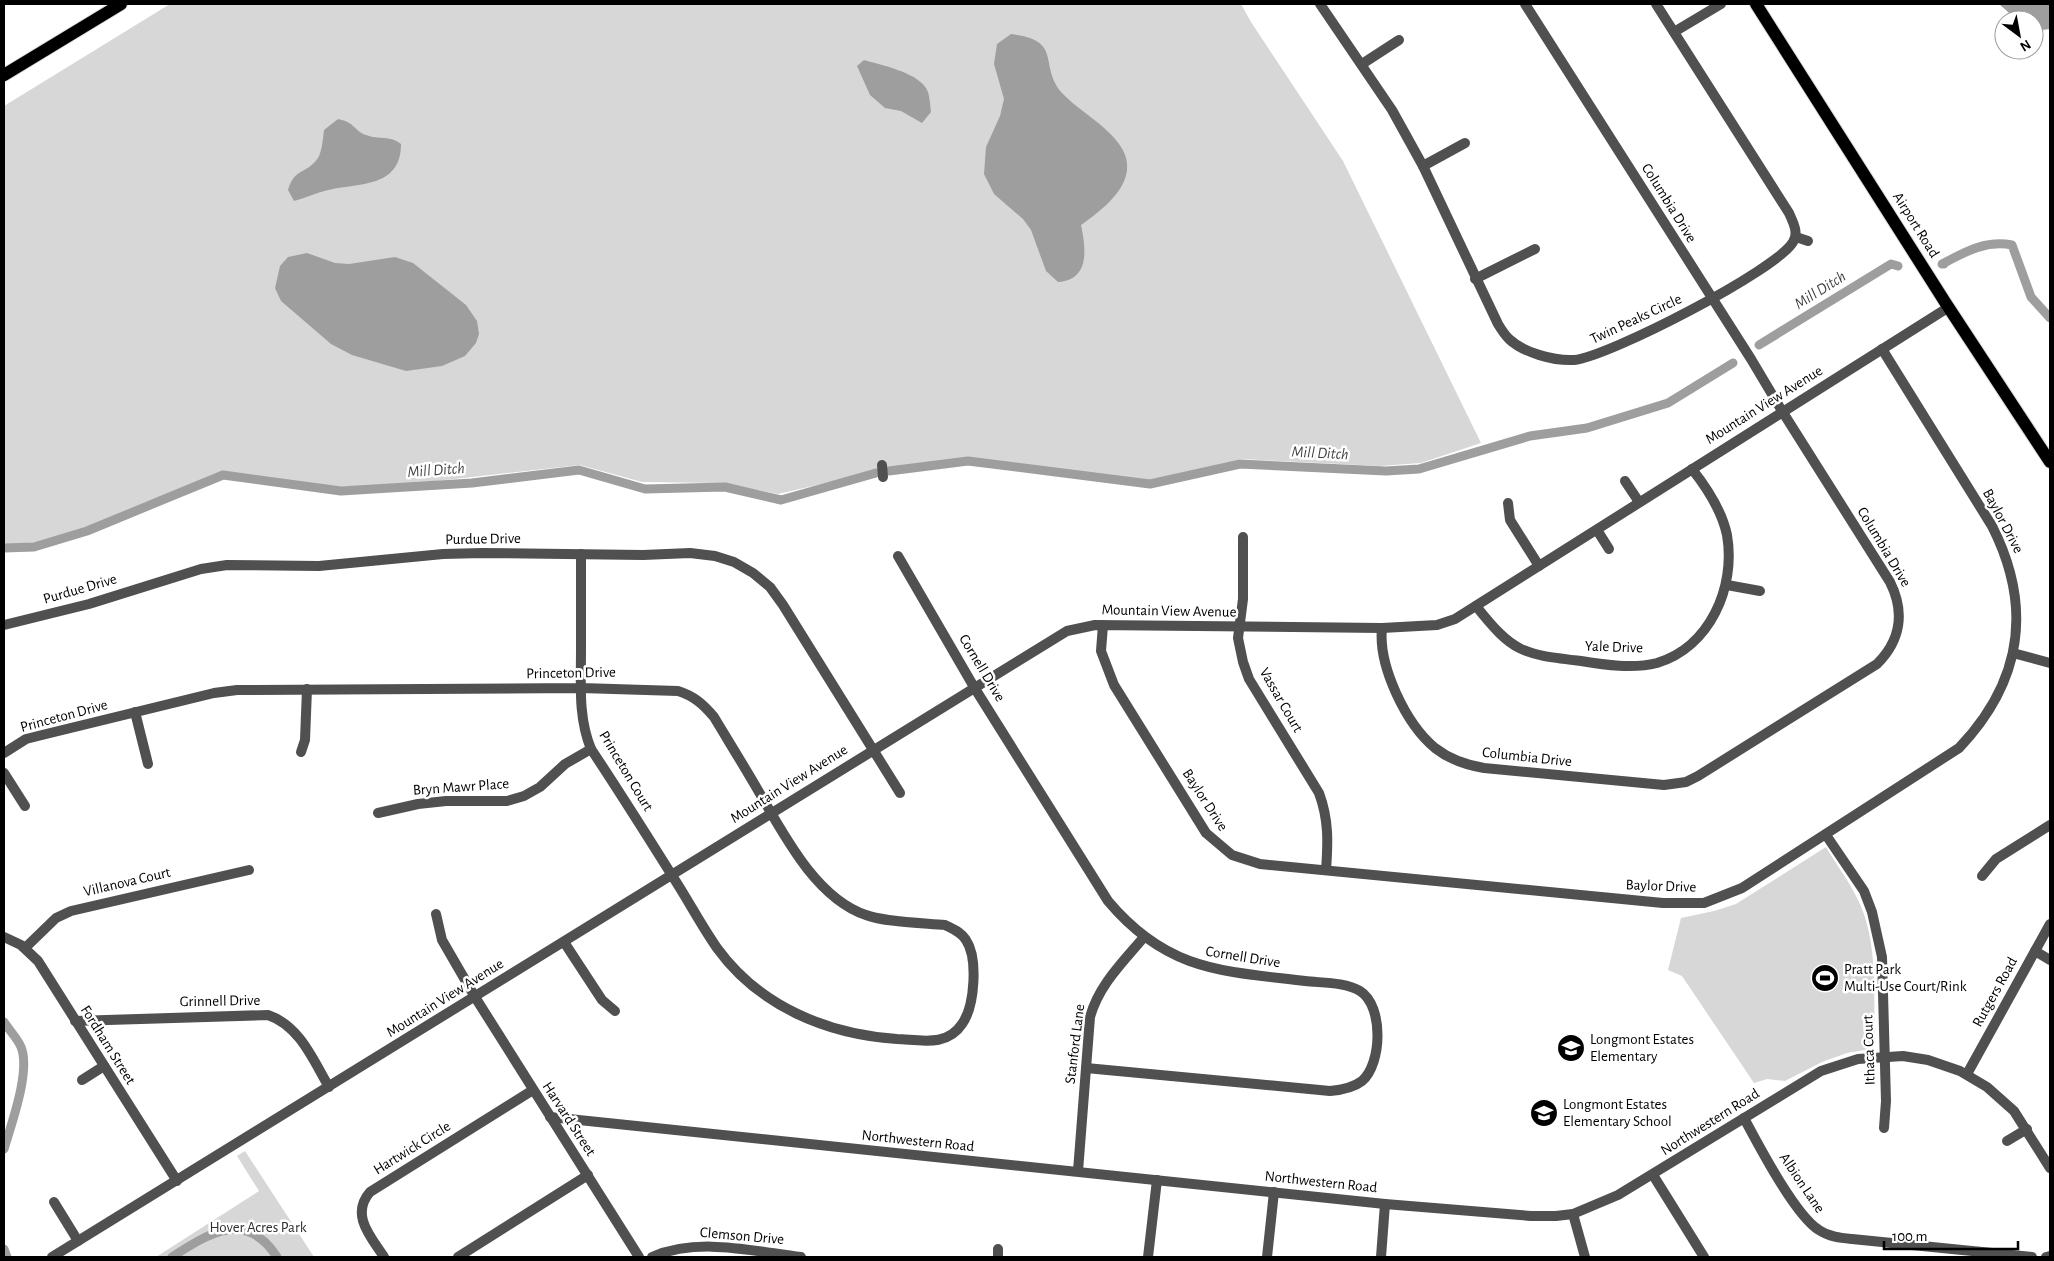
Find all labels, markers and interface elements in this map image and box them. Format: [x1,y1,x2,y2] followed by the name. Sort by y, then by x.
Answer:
[1994,10,2044,60] north arrow
[2018,37,2033,54] text: N
[1639,161,1699,245] street label: Columbia Drive
[1890,190,1942,261] street label: Airport Road
[1792,268,1848,312] water label: Mill Ditch
[1588,291,1684,347] street label: Twin Peaks Circle
[1703,363,1825,447] street label: Mountain View Avenue
[1291,444,1349,462] water label: Mill Ditch
[407,460,465,480] water label: Mill Ditch
[1980,486,2026,556] street label: Baylor Drive
[1854,505,1914,590] street label: Columbia Drive
[445,531,521,547] street label: Purdue Drive
[41,571,119,607] street label: Purdue Drive
[1101,602,1237,620] street label: Mountain View Avenue
[956,632,1008,704] street label: Cornell Drive
[1585,638,1643,656] street label: Yale Drive
[526,665,616,681] street label: Princeton Drive
[1257,665,1306,735] street label: Vassar Court
[19,697,109,735] street label: Princeton Drive
[596,728,656,814] street label: Princeton Court
[728,742,850,826] street label: Mountain View Avenue
[1481,745,1573,769] street label: Columbia Drive
[1179,766,1231,834] street label: Baylor Drive
[412,776,510,798] street label: Bryn Mawr Place
[82,865,172,899] street label: Villanova Court
[1625,877,1697,895] street label: Baylor Drive
[1205,944,1281,970] street label: Cornell Drive
[1970,954,2020,1029] street label: Rutgers Road
[384,956,506,1040] street label: Mountain View Avenue
[1844,962,1967,994] place label: Pratt Park Multi-Use Court/Rink
[1810,963,1840,993] sports icon: Pratt Park Multi-Use Court/Rink
[180,993,260,1009] street label: Grinnell Drive
[78,1003,138,1087] street label: Fordham Street
[1063,1003,1087,1085] street label: Stanford Lane
[1860,1014,1878,1085] street label: Ithaca Court
[1590,1032,1694,1064] place label: Longmont Estates Elementary
[1556,1033,1586,1063] school or university icon: Longmont Estates Elementary
[540,1079,599,1159] street label: Harvard Street
[1658,1086,1762,1158] street label: Northwestern Road
[1563,1097,1672,1129] place label: Longmont Estates Elementary School
[1529,1098,1559,1128] school or university icon: Longmont Estates Elementary School
[371,1118,453,1178] street label: Hartwick Circle
[861,1128,975,1154] street label: Northwestern Road
[1777,1150,1828,1216] street label: Albion Lane
[1264,1169,1378,1195] street label: Northwestern Road
[1884,1218,2018,1250] scale bar
[209,1220,307,1235] park label: Hover Acres Park
[699,1225,785,1247] street label: Clemson Drive
[1892,1229,1927,1244] text: 100 m

